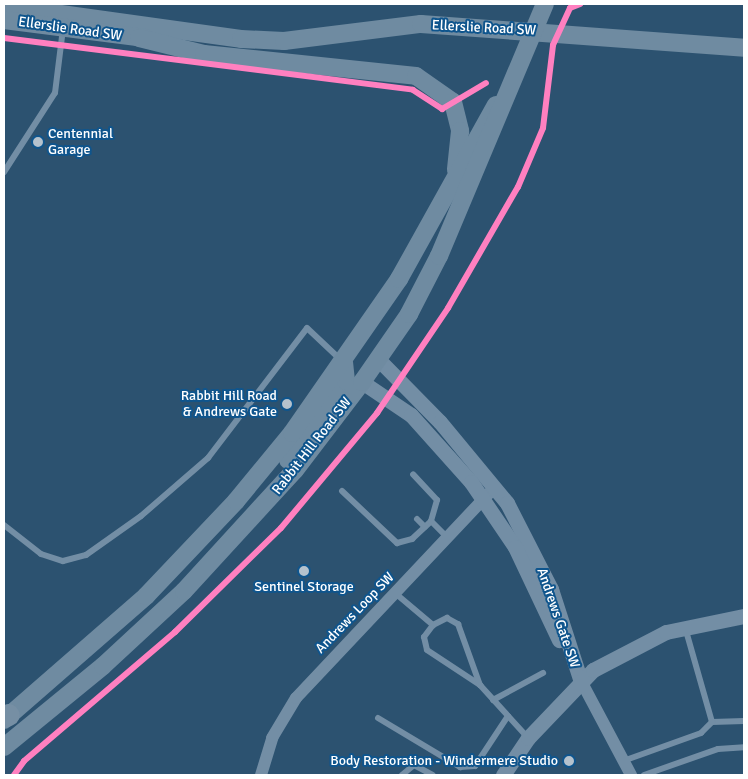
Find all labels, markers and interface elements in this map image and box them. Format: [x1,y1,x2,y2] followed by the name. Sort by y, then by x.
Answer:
[17,13,123,45] street label: Ellerslie Road SW
[431,17,537,39] street label: Ellerslie Road SW
[48,126,113,158] place label: Centennial Garage
[32,136,44,148] marker: Centennial Garage
[181,388,277,421] place label: Rabbit Hill Road & Andrews Gate
[269,394,355,498] street label: Rabbit Hill Road SW
[281,398,293,410] marker: Rabbit Hill Road & Andrews Gate
[298,565,310,577] marker: Sentinel Storage
[533,566,583,670] street label: Andrews Gate SW
[312,569,398,657] street label: Andrews Loop SW
[254,579,354,595] place label: Sentinel Storage
[330,753,558,769] place label: Body Restoration - Windermere Studio
[562,754,576,768] marker: Body Restoration - Windermere Studio

